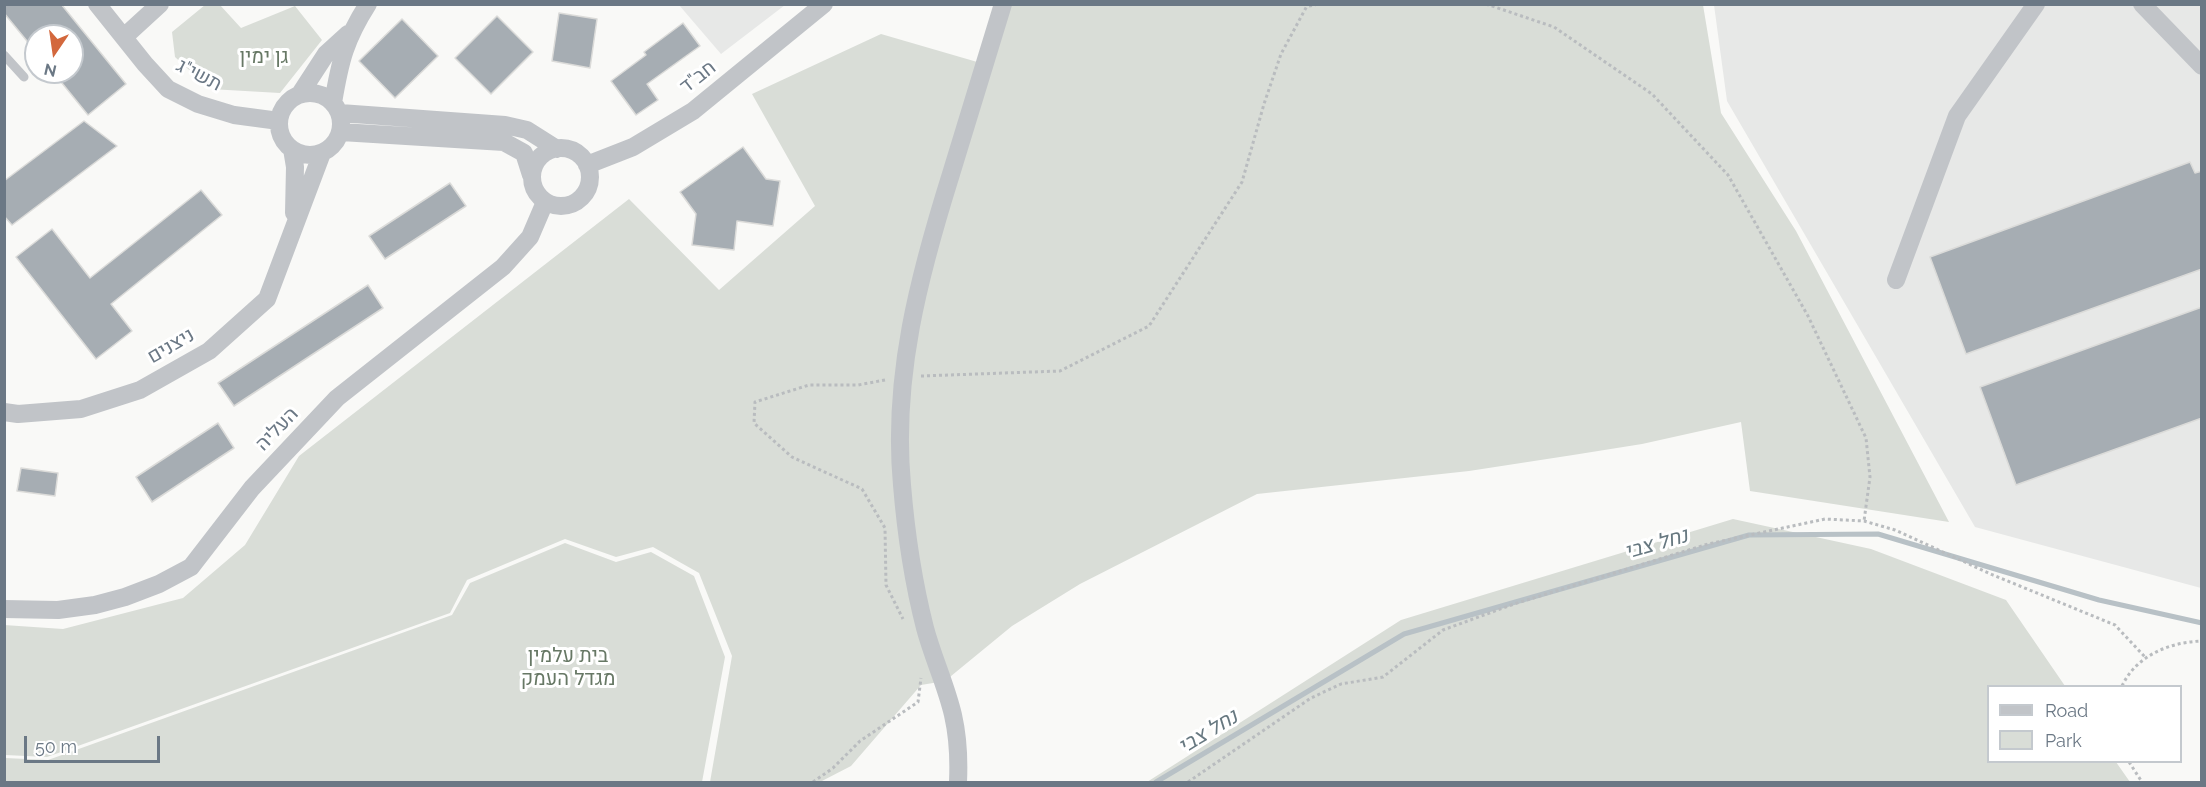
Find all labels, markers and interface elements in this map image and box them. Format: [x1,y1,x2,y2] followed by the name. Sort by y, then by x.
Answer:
[24,24,84,84] north arrow
[239,45,289,69] park label: גן ימין
[172,53,226,97] street label: תשי"ג
[675,56,721,98] street label: חב"ד
[42,59,58,81] text: N
[143,323,199,369] street label: ניצנים
[251,402,303,456] street label: העליה
[1621,523,1691,565] water label: נחל צבי
[521,644,615,691] park label: בית עלמין מגדל העמק
[1987,685,2182,763] legend
[2045,700,2088,721] text: Road
[1174,704,1242,760] water label: נחל צבי
[27,724,164,762] scale bar
[2045,730,2082,751] text: Park
[35,736,77,757] text: 50 m

